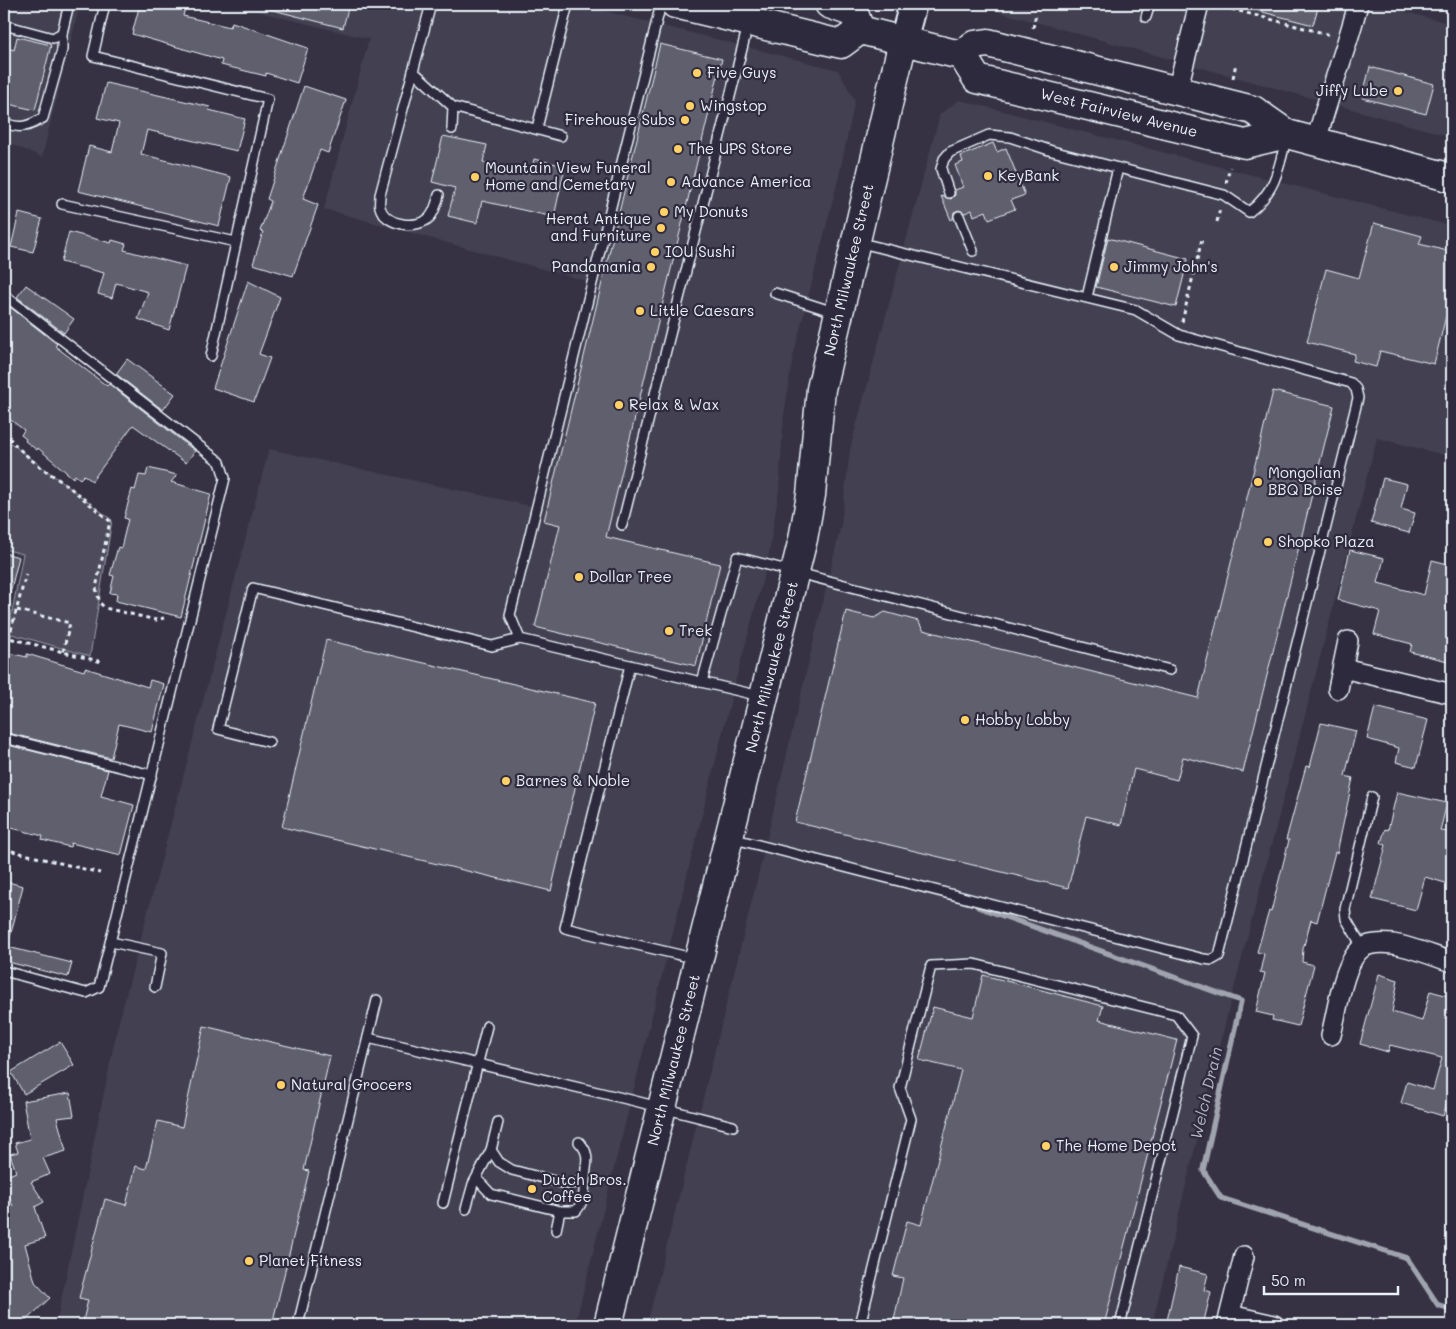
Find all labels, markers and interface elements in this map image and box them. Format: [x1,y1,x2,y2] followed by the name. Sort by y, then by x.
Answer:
[707,62,776,82] place label: Five Guys
[691,67,703,79] marker: Five Guys
[1316,80,1388,100] place label: Jiffy Lube
[1039,83,1200,141] street label: West Fairview Avenue
[1392,85,1404,97] marker: Jiffy Lube
[700,95,767,115] place label: Wingstop
[684,100,696,112] marker: Wingstop
[565,109,675,129] place label: Firehouse Subs
[679,114,691,126] marker: Firehouse Subs
[688,138,792,158] place label: The UPS Store
[672,143,684,155] marker: The UPS Store
[485,157,651,194] place label: Mountain View Funeral Home and Cemetary
[998,165,1059,185] place label: KeyBank
[982,170,994,182] marker: KeyBank
[469,171,481,183] marker: Mountain View Funeral Home and Cemetary
[681,171,811,191] place label: Advance America
[665,176,677,188] marker: Advance America
[818,182,878,358] street label: North Milwaukee Street
[674,201,748,221] place label: My Donuts
[658,206,670,218] marker: My Donuts
[546,208,651,245] place label: Herat Antique and Furniture
[655,222,667,234] marker: Herat Antique and Furniture
[665,241,735,261] place label: IOU Sushi
[649,246,661,258] marker: IOU Sushi
[552,256,641,276] place label: Pandamania
[1124,256,1218,276] place label: Jimmy John's
[645,261,657,273] marker: Pandamania
[1108,261,1120,273] marker: Jimmy John's
[650,300,754,320] place label: Little Caesars
[634,305,646,317] marker: Little Caesars
[629,394,720,414] place label: Relax & Wax
[613,399,625,411] marker: Relax & Wax
[1268,462,1343,499] place label: Mongolian BBQ Boise
[1252,476,1264,488] marker: Mongolian BBQ Boise
[1278,531,1375,551] place label: Shopko Plaza
[1262,536,1274,548] marker: Shopko Plaza
[589,566,672,586] place label: Dollar Tree
[573,571,585,583] marker: Dollar Tree
[740,579,802,755] street label: North Milwaukee Street
[679,620,712,640] place label: Trek
[663,625,675,637] marker: Trek
[975,709,1070,729] place label: Hobby Lobby
[959,714,971,726] marker: Hobby Lobby
[516,770,630,790] place label: Barnes & Noble
[500,775,512,787] marker: Barnes & Noble
[642,972,704,1148] street label: North Milwaukee Street
[1185,1044,1226,1141] water label: Welch Drain
[291,1074,412,1094] place label: Natural Grocers
[275,1079,287,1091] marker: Natural Grocers
[1056,1135,1177,1155] place label: The Home Depot
[1040,1140,1052,1152] marker: The Home Depot
[542,1169,627,1206] place label: Dutch Bros. Coffee
[526,1183,538,1195] marker: Dutch Bros. Coffee
[259,1250,362,1270] place label: Planet Fitness
[243,1255,255,1267] marker: Planet Fitness
[1264,1264,1397,1296] scale bar
[1271,1270,1306,1290] text: 50 m

